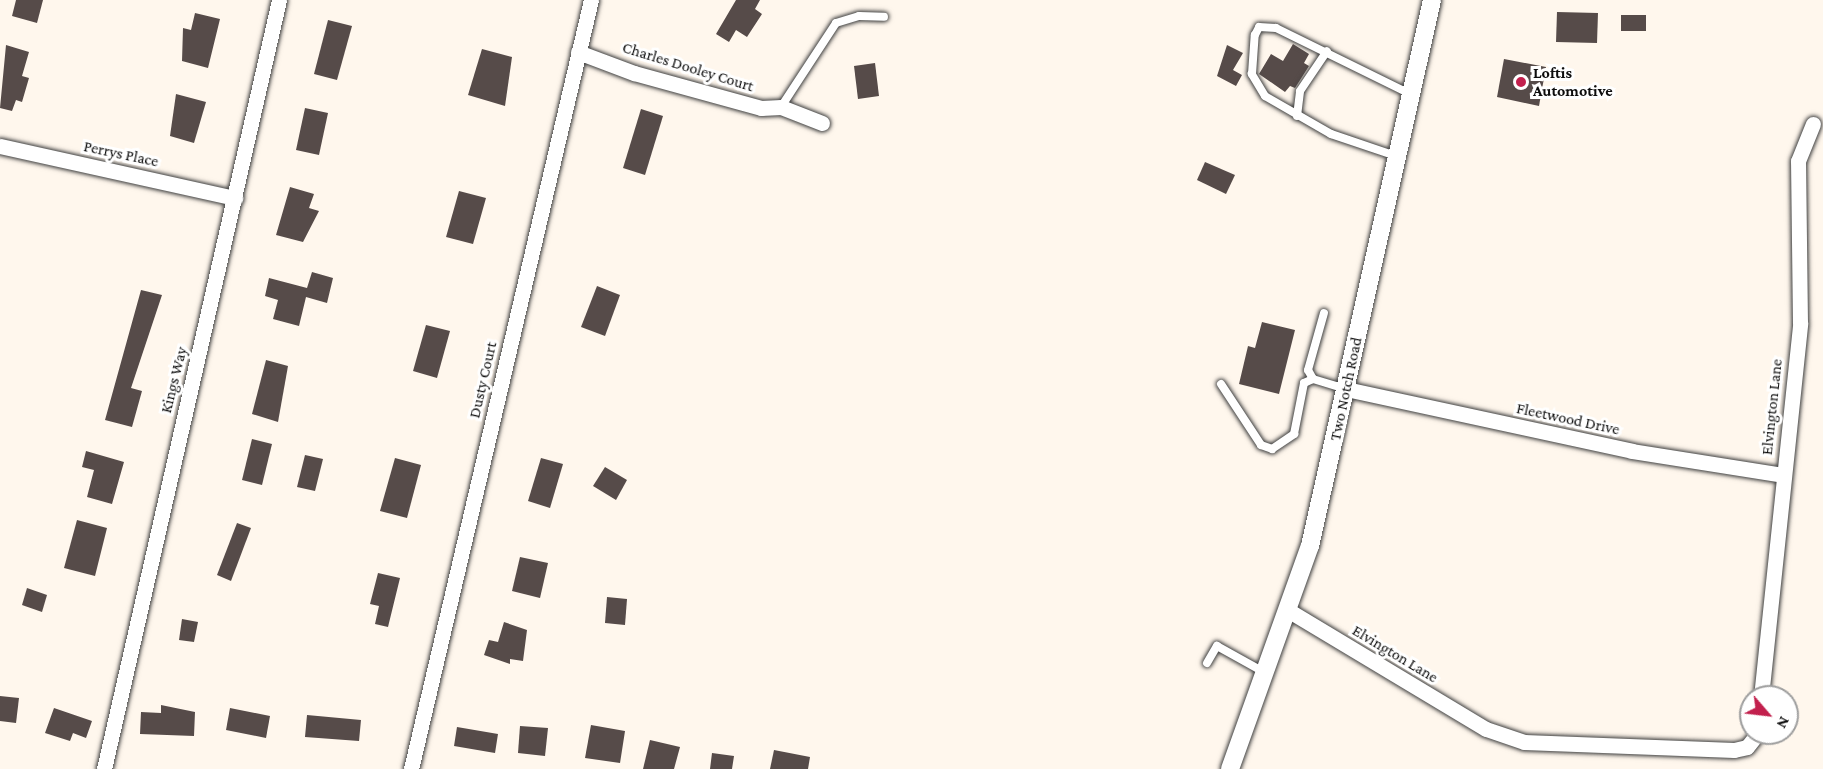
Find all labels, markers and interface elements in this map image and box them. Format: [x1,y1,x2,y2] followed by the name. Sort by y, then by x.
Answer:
[620,38,756,96] street label: Charles Dooley Court
[1533,63,1613,101] place label: Loftis Automotive
[1514,75,1528,89] marker: Loftis Automotive
[82,137,160,171] street label: Perrys Place
[1326,335,1366,443] street label: Two Notch Road
[465,340,501,420] street label: Dusty Court
[157,345,191,415] street label: Kings Way
[1757,358,1787,456] street label: Elvington Lane
[1515,399,1621,439] street label: Fleetwood Drive
[1349,621,1441,687] street label: Elvington Lane
[1739,685,1799,745] north arrow
[1774,714,1794,732] text: N

